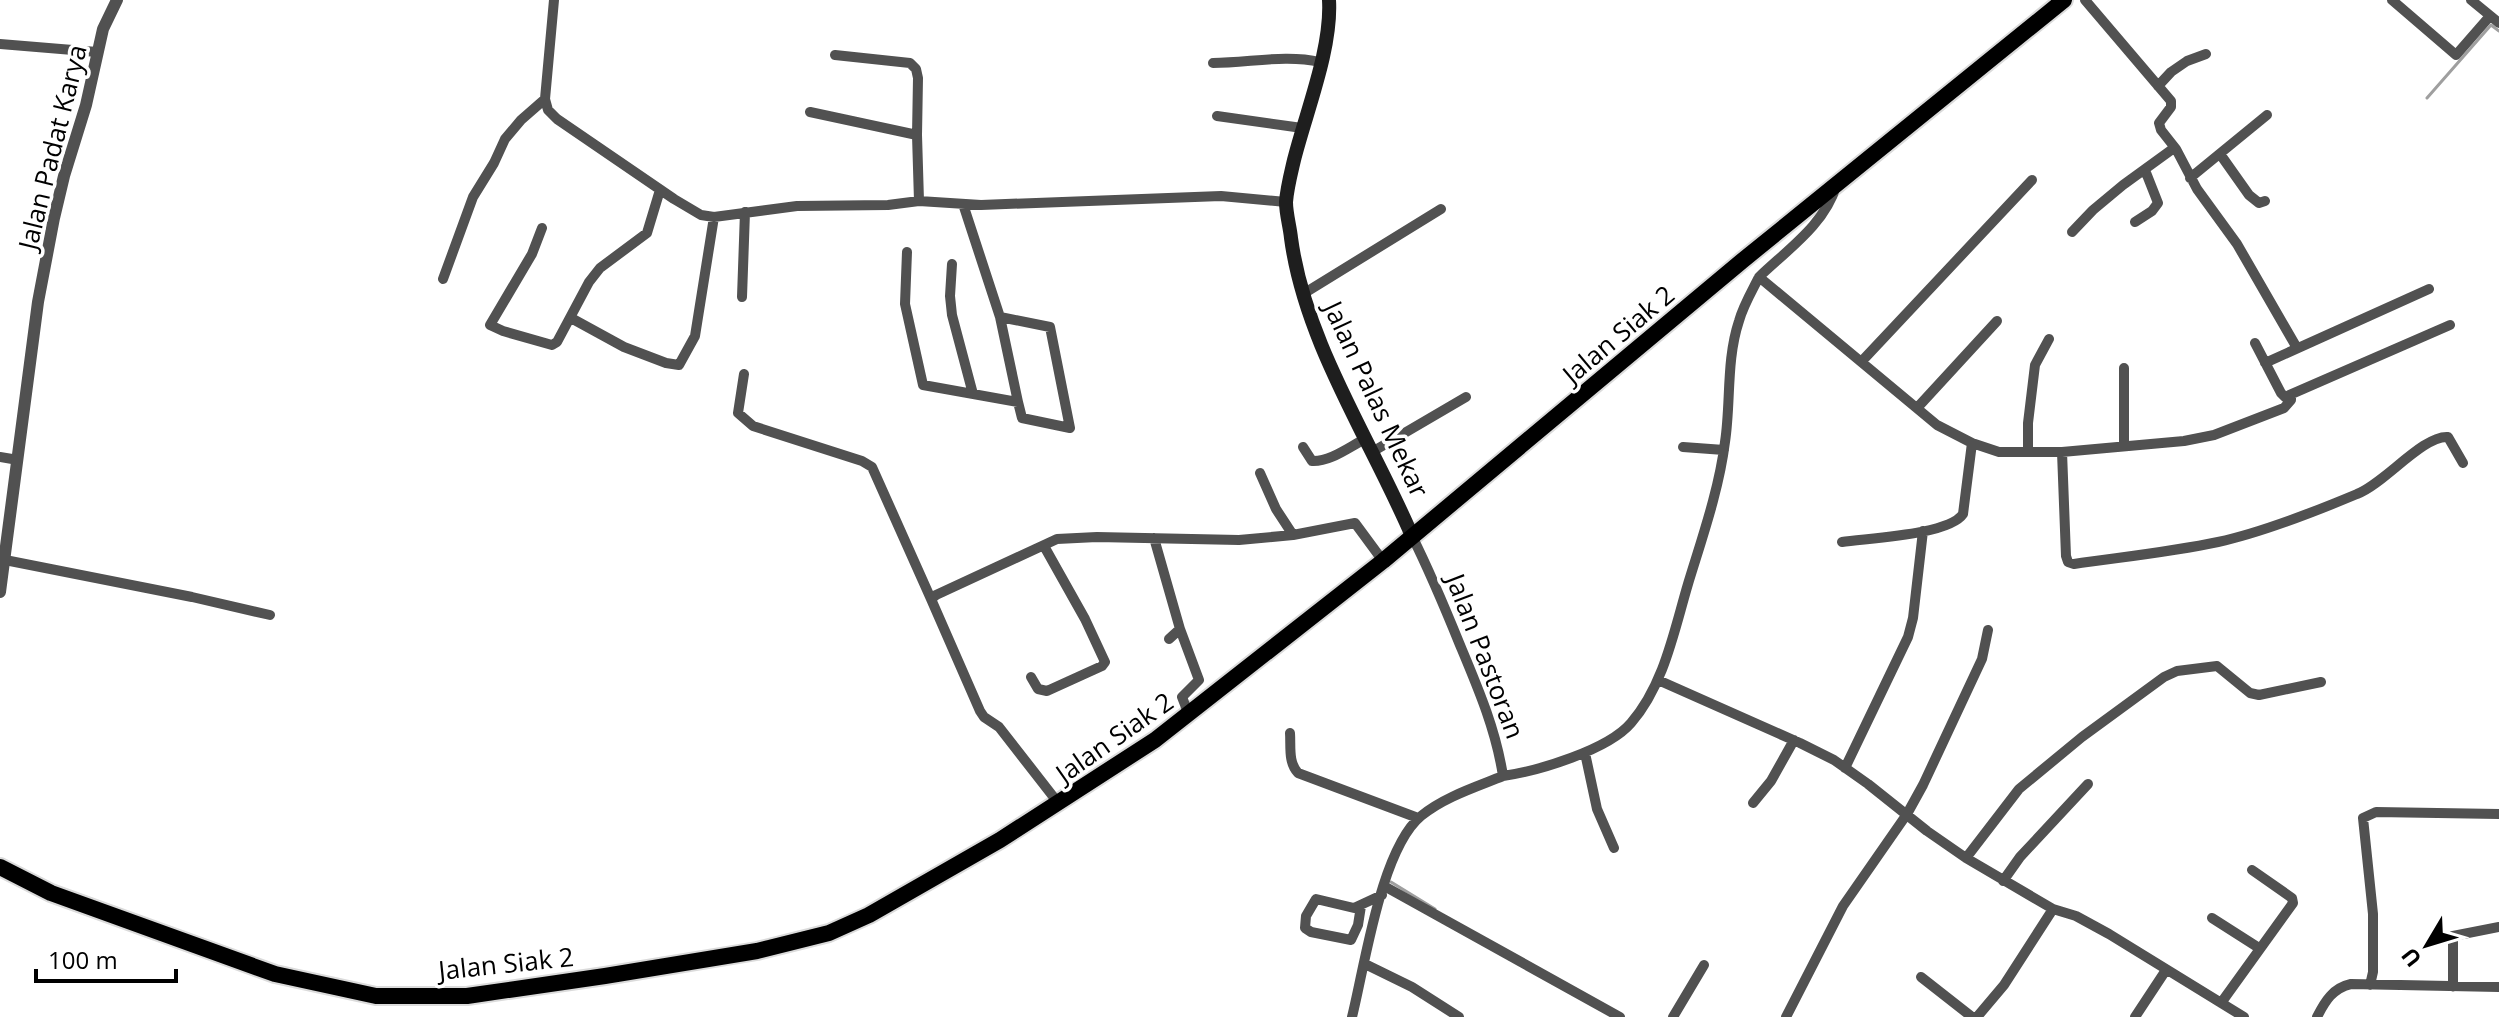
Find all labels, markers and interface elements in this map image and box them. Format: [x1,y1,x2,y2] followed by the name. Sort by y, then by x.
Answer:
[8,41,95,256] street label: Jalan Padat Karya
[1552,277,1682,393] street label: Jalan Siak 2
[1315,293,1438,503] street label: Jalan Palas Mekar
[1437,566,1534,743] street label: Jalan Pastoran
[1046,683,1180,792] street label: Jalan Siak 2
[2387,905,2467,985] north arrow
[36,933,176,983] scale bar
[434,938,575,988] street label: Jalan Siak 2
[2394,942,2427,974] text: U
[48,943,118,976] text: 100 m

